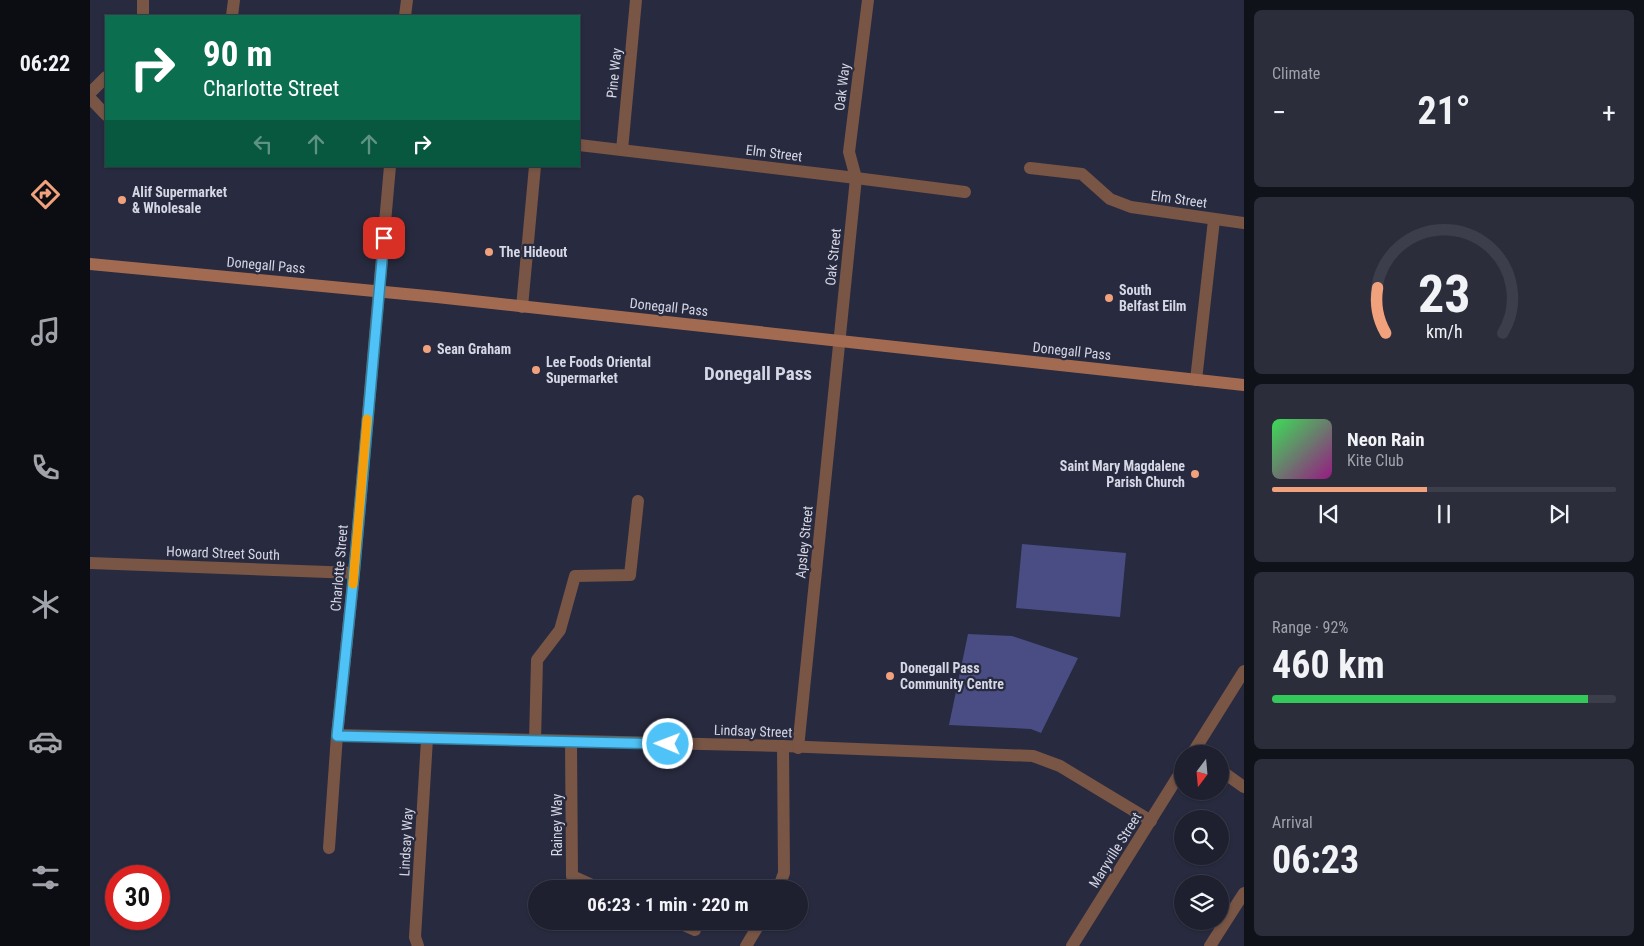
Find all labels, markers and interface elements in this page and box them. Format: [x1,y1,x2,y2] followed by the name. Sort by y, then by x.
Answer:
[203,34,272,75] text: 90 m
[120,35,185,100] icon: right
[603,47,625,99] street label: Pine Way
[20,51,70,76] text: 06:22
[831,62,853,112] street label: Oak Way
[1272,64,1320,83] text: Climate
[203,76,339,101] text: Charlotte Street
[1417,89,1471,133] text: 21°
[1272,96,1286,129] text: −
[1602,96,1616,129] text: +
[249,130,277,158] icon: left
[302,130,330,158] icon: ahead
[355,130,383,158] icon: ahead
[408,130,436,158] icon: right
[745,142,803,164] street label: Elm Street
[28,177,63,212] icon: directions
[132,184,227,216] place label: Alif Supermarket & Wholesale
[1150,187,1208,211] street label: Elm Street
[116,194,128,206] marker: Alif Supermarket & Wholesale
[363,217,405,259] pin
[370,224,398,252] icon: arrive
[822,228,844,286] street label: Oak Street
[499,244,567,260] place label: The Hideout
[483,246,495,258] marker: The Hideout
[226,254,306,276] street label: Donegall Pass
[1418,264,1470,325] text: 23
[1119,282,1186,314] place label: South Belfast Eilm
[1103,292,1115,304] marker: South Belfast Eilm
[629,295,709,319] street label: Donegall Pass
[28,314,63,349] icon: music
[1426,321,1462,342] text: km/h
[1032,339,1112,363] street label: Donegall Pass
[437,341,511,357] place label: Sean Graham
[421,343,433,355] marker: Sean Graham
[546,354,651,386] place label: Lee Foods Oriental Supermarket
[704,362,812,385] district label: Donegall Pass
[530,364,542,376] marker: Lee Foods Oriental Supermarket
[1347,428,1425,451] text: Neon Rain
[28,450,63,485] icon: phone
[1347,451,1404,470] text: Kite Club
[1060,458,1185,490] place label: Saint Mary Magdalene Parish Church
[1189,468,1201,480] marker: Saint Mary Magdalene Parish Church
[1315,500,1343,528] icon: previous
[1430,500,1458,528] icon: pause
[1545,500,1573,528] icon: next
[792,505,816,579] street label: Apsley Street
[327,524,351,612] street label: Charlotte Street
[166,543,280,563] street label: Howard Street South
[28,587,63,622] icon: climate
[1272,618,1348,637] text: Range · 92%
[1272,643,1385,687] text: 460 km
[900,660,1004,692] place label: Donegall Pass Community Centre
[884,670,896,682] marker: Donegall Pass Community Centre
[641,717,693,769] position arrow
[714,722,792,740] street label: Lindsay Street
[28,724,63,759] icon: car
[1174,745,1229,800] north arrow
[1174,745,1229,930] map controls
[549,794,565,856] street label: Rainey Way
[396,807,416,877] street label: Lindsay Way
[1086,809,1144,891] street label: Maryville Street
[1174,810,1229,865] button: search
[1272,813,1313,832] text: Arrival
[1272,838,1359,882] text: 06:23
[28,860,63,895] icon: filters
[105,865,170,930] speed limit sign: 30
[1174,875,1229,930] button: layers
[587,893,749,916] text: 06:23 · 1 min · 220 m

